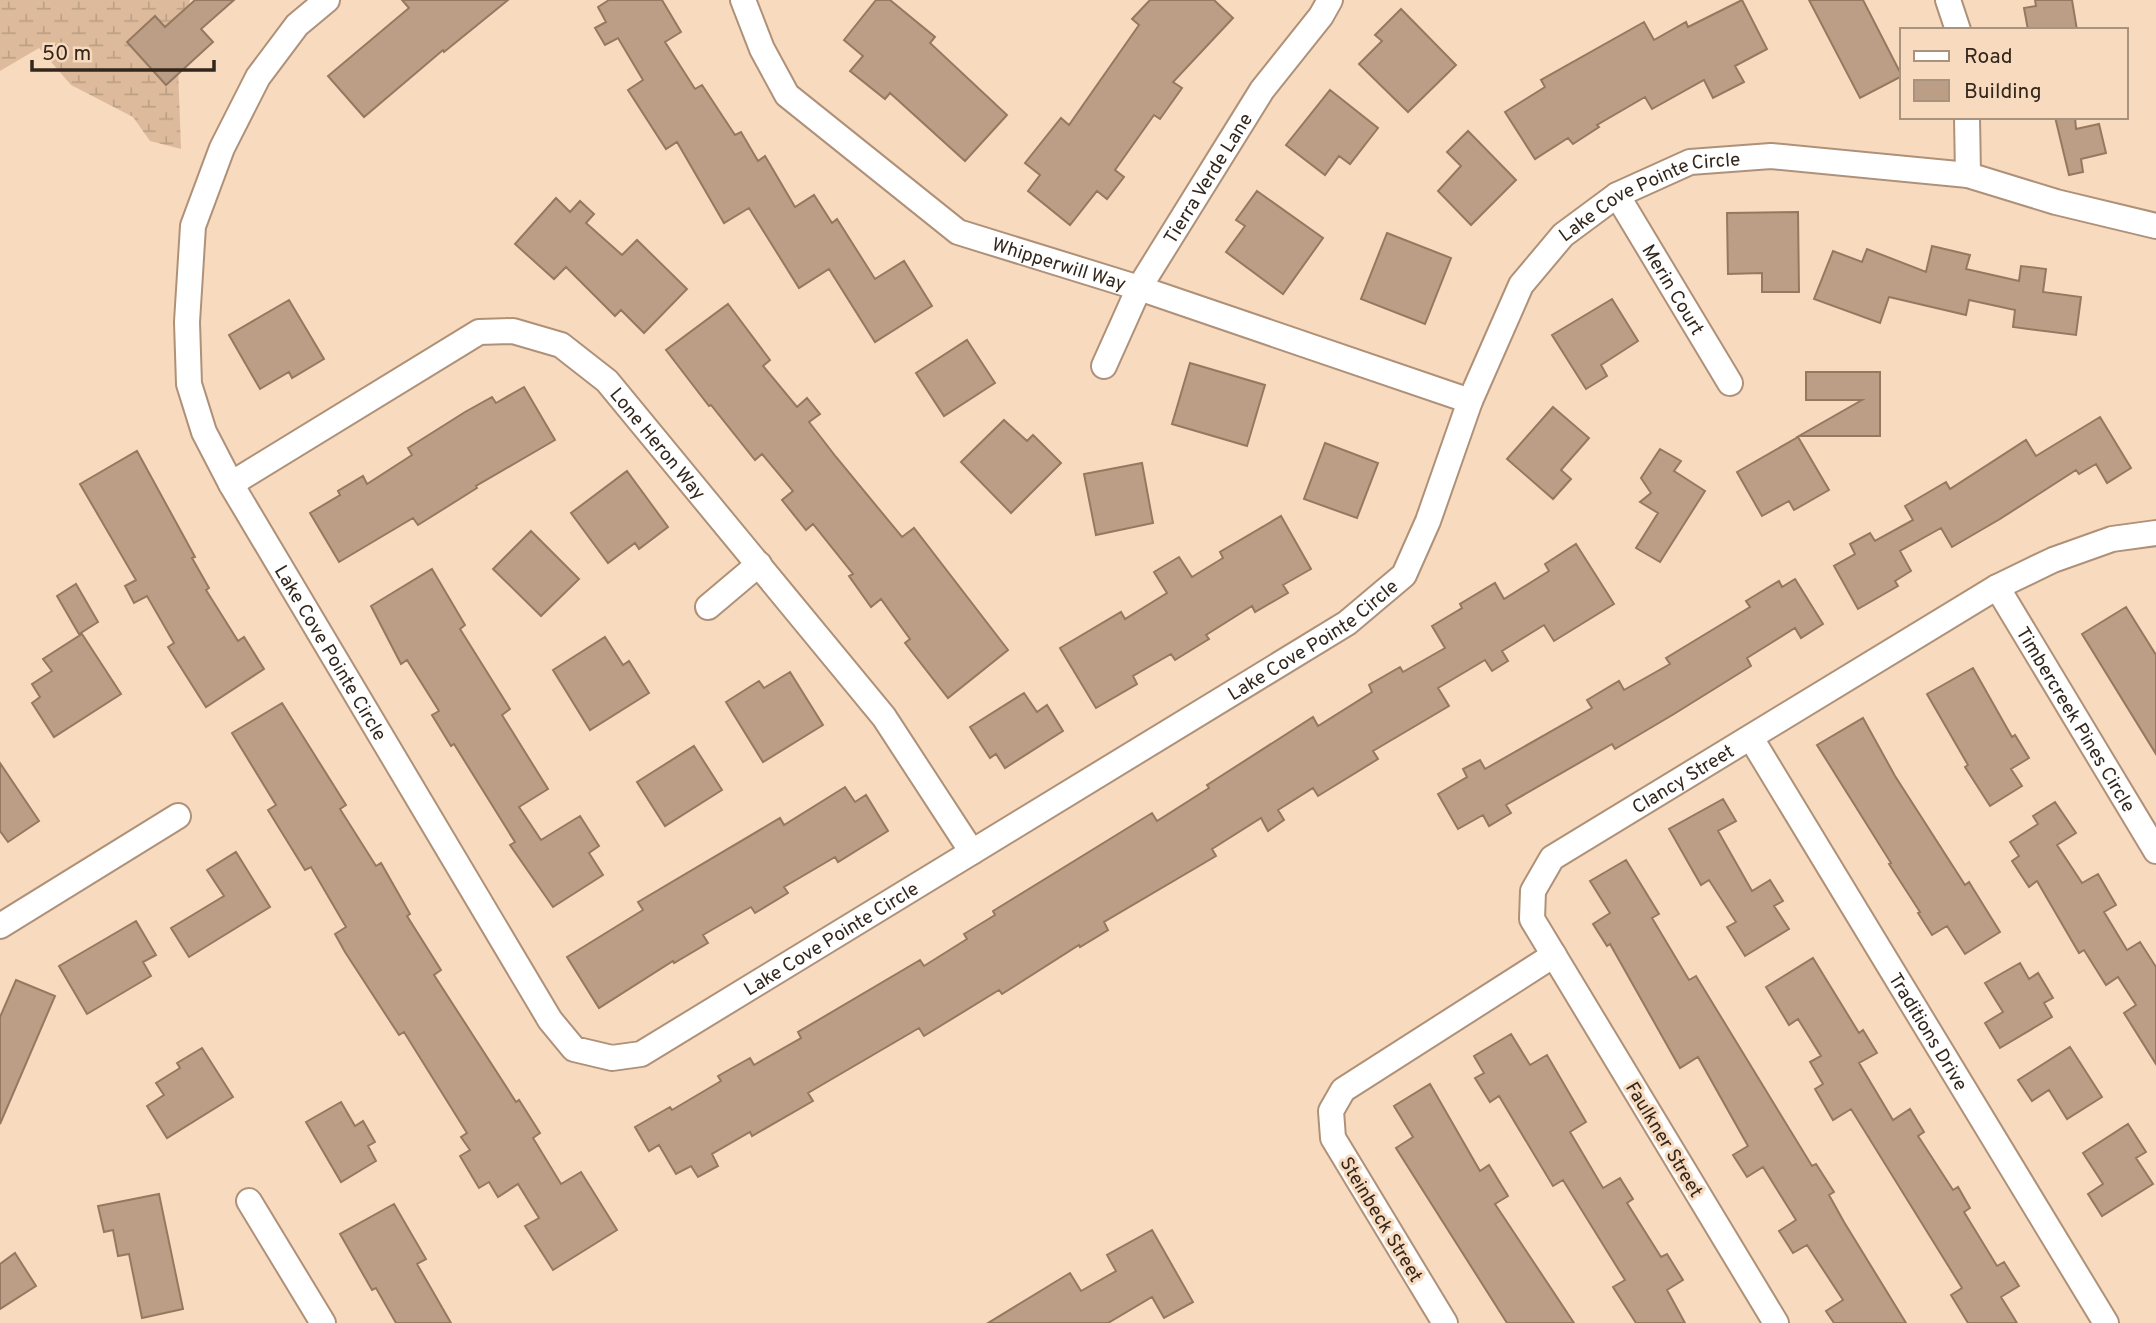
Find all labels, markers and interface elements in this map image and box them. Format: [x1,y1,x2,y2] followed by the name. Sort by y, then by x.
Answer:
[32,28,214,72] scale bar
[1900,28,2128,119] legend
[42,41,91,68] text: 50 m
[1964,44,2013,71] text: Road
[1964,79,2042,106] text: Building
[1159,109,1259,249] street label: Tierra Verde Lane
[1555,148,1741,248] street label: Lake Cove Pointe Circle
[989,233,1129,297] street label: Whipperwill Way
[1635,241,1708,340] street label: Merin Court
[604,384,710,506] street label: Lone Heron Way
[268,561,391,746] street label: Lake Cove Pointe Circle
[1224,575,1404,707] street label: Lake Cove Pointe Circle
[2010,623,2140,817] street label: Timbercreek Pines Circle
[1628,740,1739,820] street label: Clancy Street
[740,877,924,1002] street label: Lake Cove Pointe Circle
[1882,969,1972,1096] street label: Traditions Drive
[1619,1078,1707,1202] street label: Faulkner Street
[1333,1153,1427,1287] street label: Steinbeck Street

